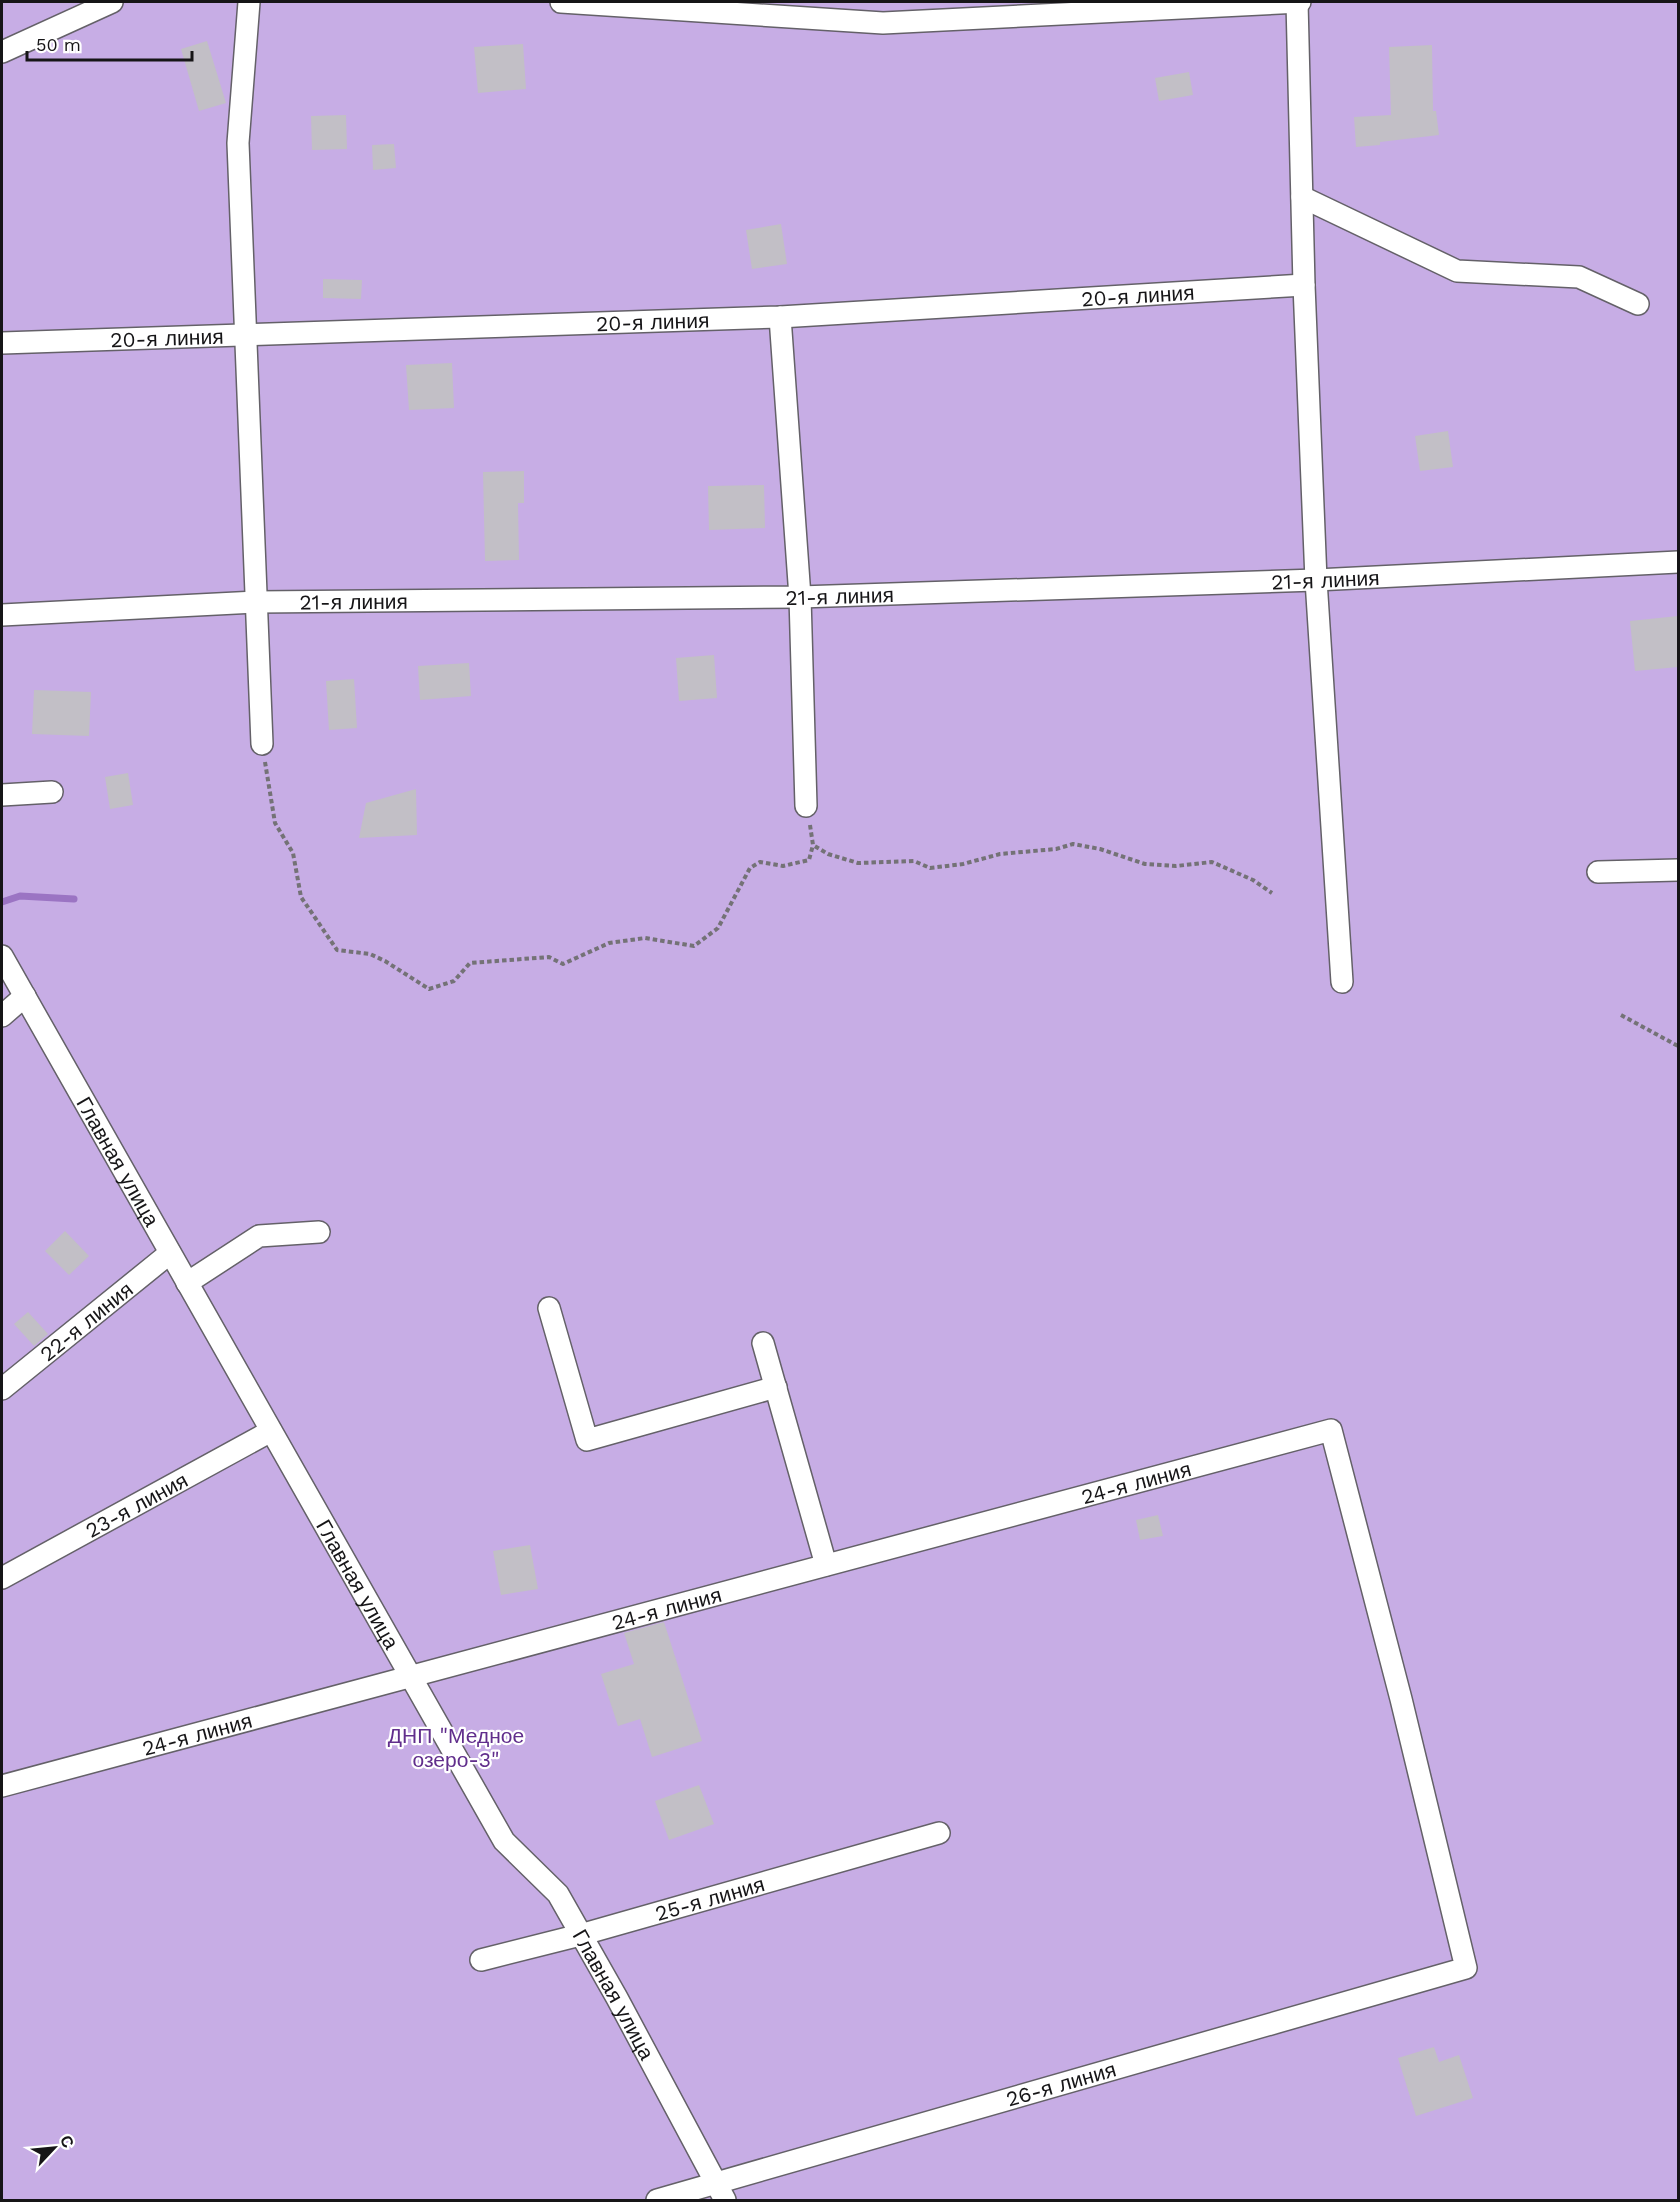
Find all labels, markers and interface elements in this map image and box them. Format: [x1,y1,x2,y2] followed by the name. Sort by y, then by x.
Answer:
[27,24,192,62] scale bar
[36,34,81,55] text: 50 m
[1081,279,1195,311] street label: 20-я линия
[596,307,710,336] street label: 20-я линия
[110,323,224,352] street label: 20-я линия
[1271,564,1380,594] street label: 21-я линия
[785,581,894,610] street label: 21-я линия
[299,588,408,614] street label: 21-я линия
[72,1092,165,1231] street label: Главная улица
[35,1276,137,1366] street label: 22-я линия
[1078,1456,1194,1509] street label: 24-я линия
[81,1467,192,1543] street label: 23-я линия
[312,1515,405,1653] street label: Главная улица
[609,1581,724,1635] street label: 24-я линия
[140,1707,255,1760] street label: 24-я линия
[388,1723,524,1772] park label: ДНП "Медное озеро-3"
[652,1871,767,1926] street label: 25-я линия
[568,1925,660,2064] street label: Главная улица
[1003,2056,1119,2112] street label: 26-я линия
[24,2118,84,2178] north arrow
[56,2132,78,2151] text: С

